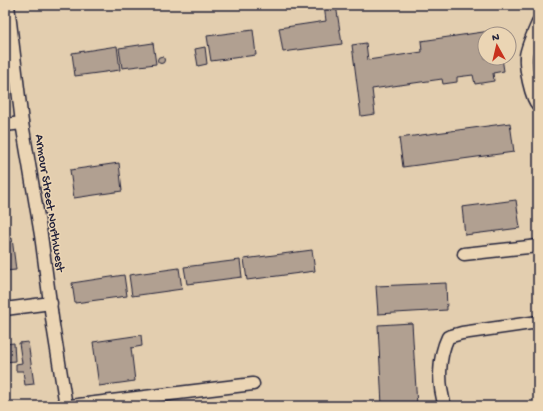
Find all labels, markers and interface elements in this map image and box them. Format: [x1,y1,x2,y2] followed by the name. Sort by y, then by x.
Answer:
[477,26,517,66] north arrow
[491,32,500,45] text: N
[31,133,68,274] street label: Armour Street Northwest

